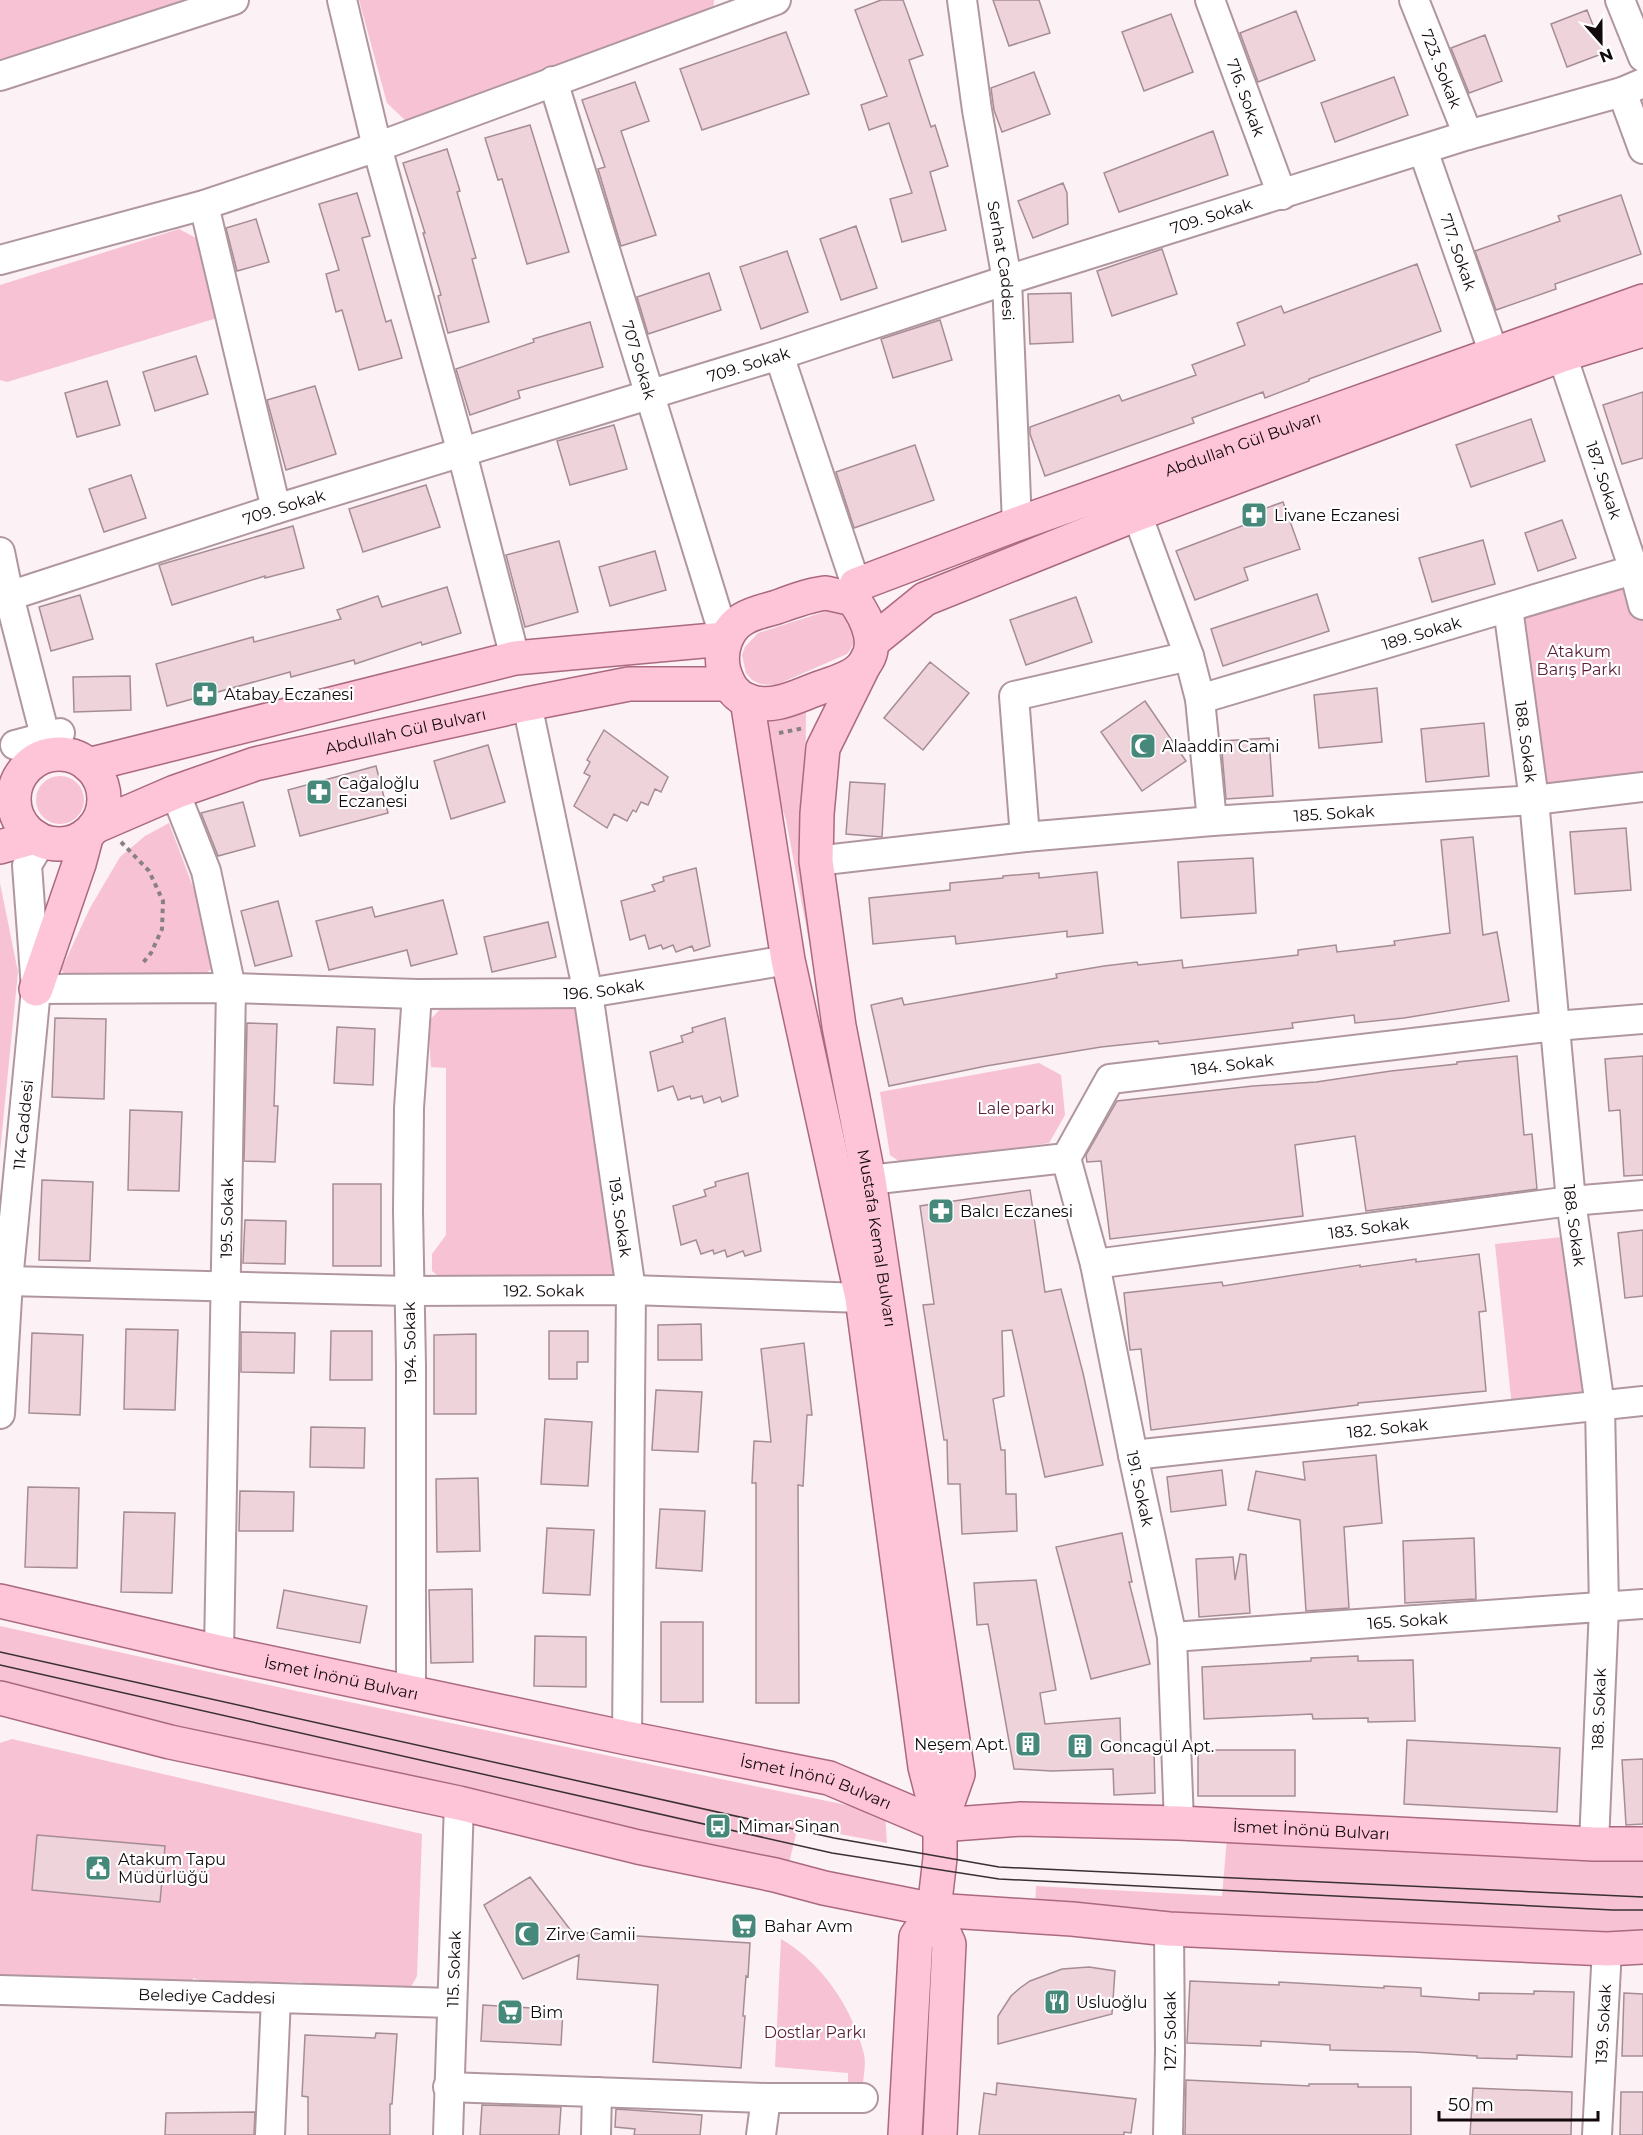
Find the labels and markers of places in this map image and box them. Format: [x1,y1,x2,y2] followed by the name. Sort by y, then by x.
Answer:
[1239,500,1269,530] pharmacy icon: Livane Eczanesi
[1274,506,1400,525] place label: Livane Eczanesi
[190,679,220,709] pharmacy icon: Atabay Eczanesi
[224,685,353,704] place label: Atabay Eczanesi
[1128,731,1158,761] mosque icon: Alaaddin Cami
[1162,737,1280,756] place label: Alaaddin Cami
[338,774,419,811] place label: Cağaloğlu Eczanesi
[304,777,334,807] pharmacy icon: Cağaloğlu Eczanesi
[926,1196,956,1226] pharmacy icon: Balcı Eczanesi
[960,1202,1073,1221] place label: Balcı Eczanesi
[1013,1729,1043,1759] building icon: Neşem Apt.
[1065,1731,1095,1761] building icon: Goncagül Apt.
[914,1735,1008,1754] place label: Neşem Apt.
[1100,1737,1214,1756] place label: Goncagül Apt.
[703,1811,733,1841] bus stop icon: Mimar Sinan
[738,1817,840,1836] place label: Mimar Sinan
[118,1850,226,1887] place label: Atakum Tapu Müdürlüğü
[83,1853,113,1883] public building icon: Atakum Tapu Müdürlüğü
[729,1911,759,1941] supermarket icon: Bahar Avm
[764,1917,853,1936] place label: Bahar Avm
[512,1919,542,1949] mosque icon: Zirve Camii
[546,1925,636,1944] place label: Zirve Camii
[1042,1987,1072,2017] restaurant icon: Usluoğlu
[1076,1993,1148,2012] place label: Usluoğlu
[495,1997,525,2027] supermarket icon: Bim
[530,2003,563,2022] place label: Bim

